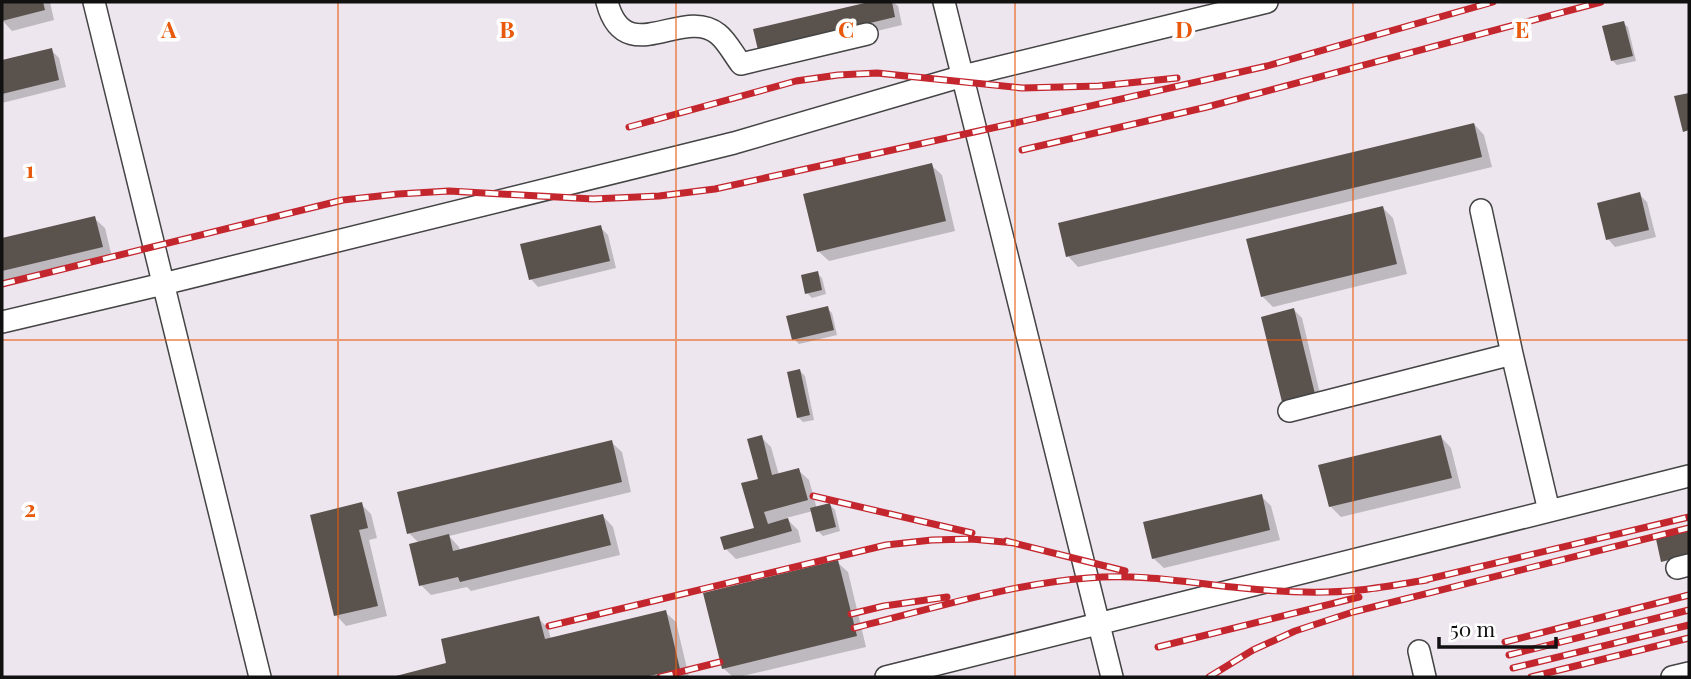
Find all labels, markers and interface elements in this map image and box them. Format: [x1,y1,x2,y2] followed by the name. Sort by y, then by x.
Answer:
[160,13,177,44] text: A
[499,13,515,44] text: B
[838,13,854,44] text: C
[1175,13,1193,44] text: D
[1515,13,1529,44] text: E
[26,153,35,184] text: 1
[24,492,36,523] text: 2
[1439,606,1556,650] scale bar
[1450,614,1496,642] text: 50 m

